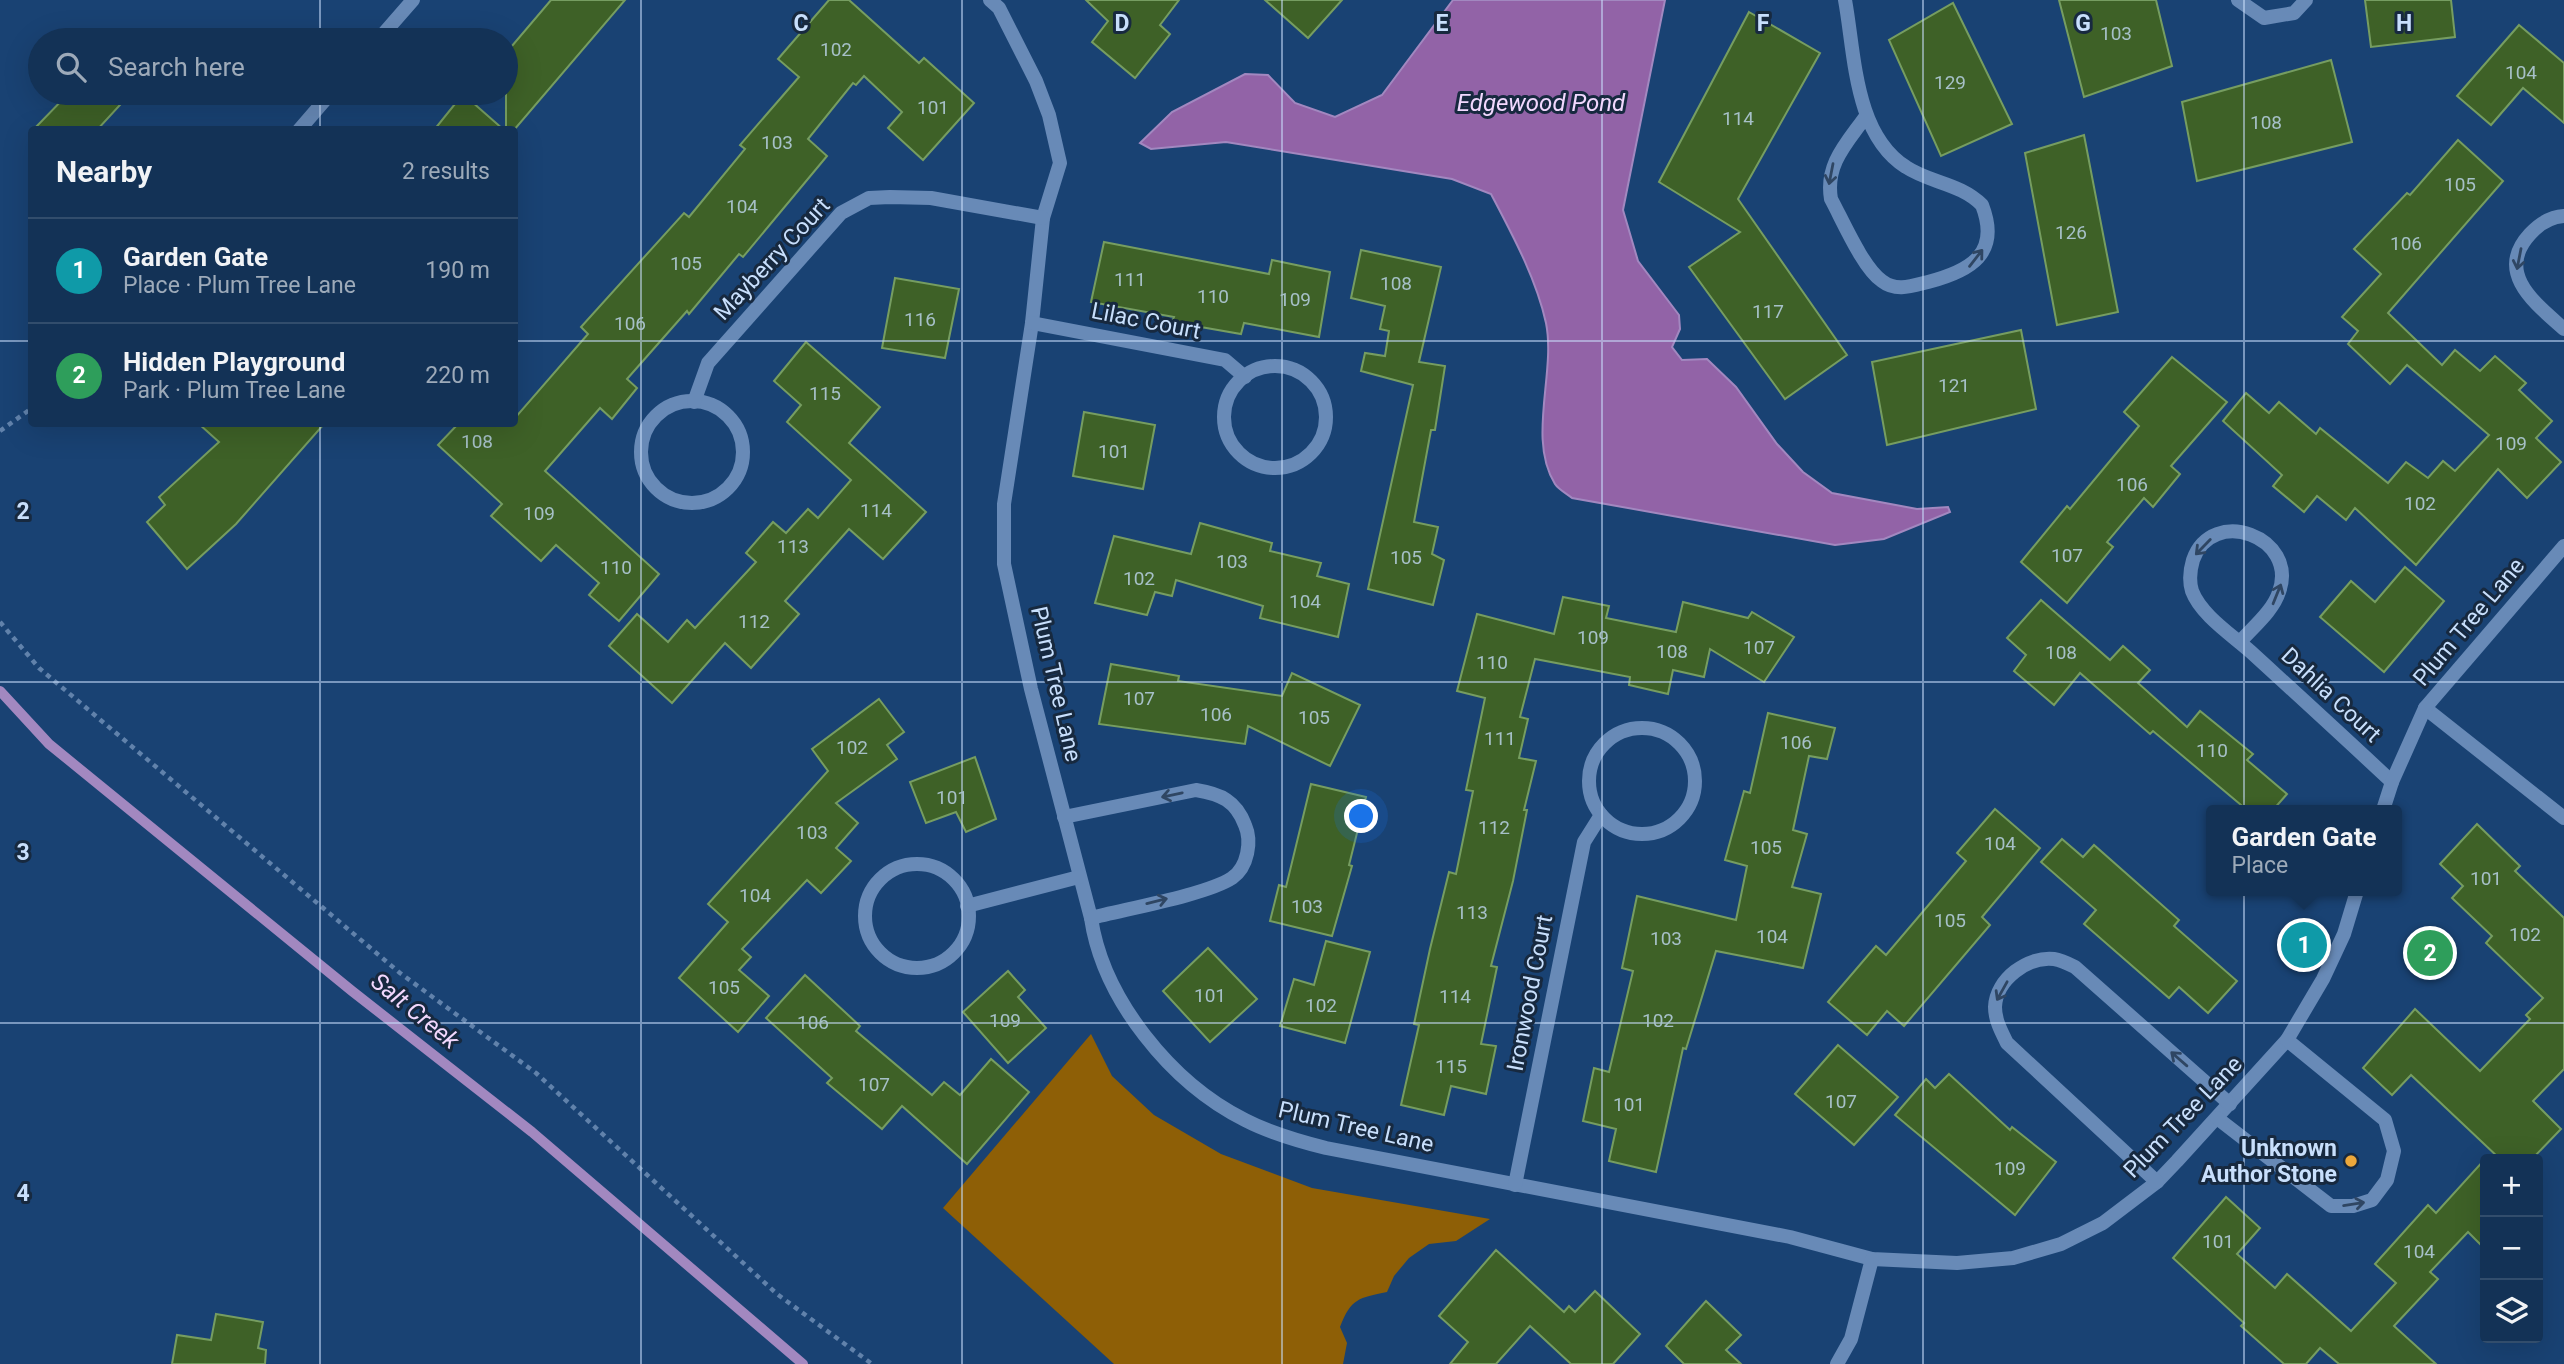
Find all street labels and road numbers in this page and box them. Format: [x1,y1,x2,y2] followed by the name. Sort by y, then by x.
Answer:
[708,192,836,326] street label: Mayberry Court
[1089,297,1203,345] street label: Lilac Court
[2408,553,2530,691] street label: Plum Tree Lane
[1025,604,1087,764] street label: Plum Tree Lane
[2276,642,2386,748] street label: Dahlia Court
[1502,913,1558,1073] street label: Ironwood Court
[2118,1051,2248,1183] street label: Plum Tree Lane
[1276,1096,1436,1158] street label: Plum Tree Lane

